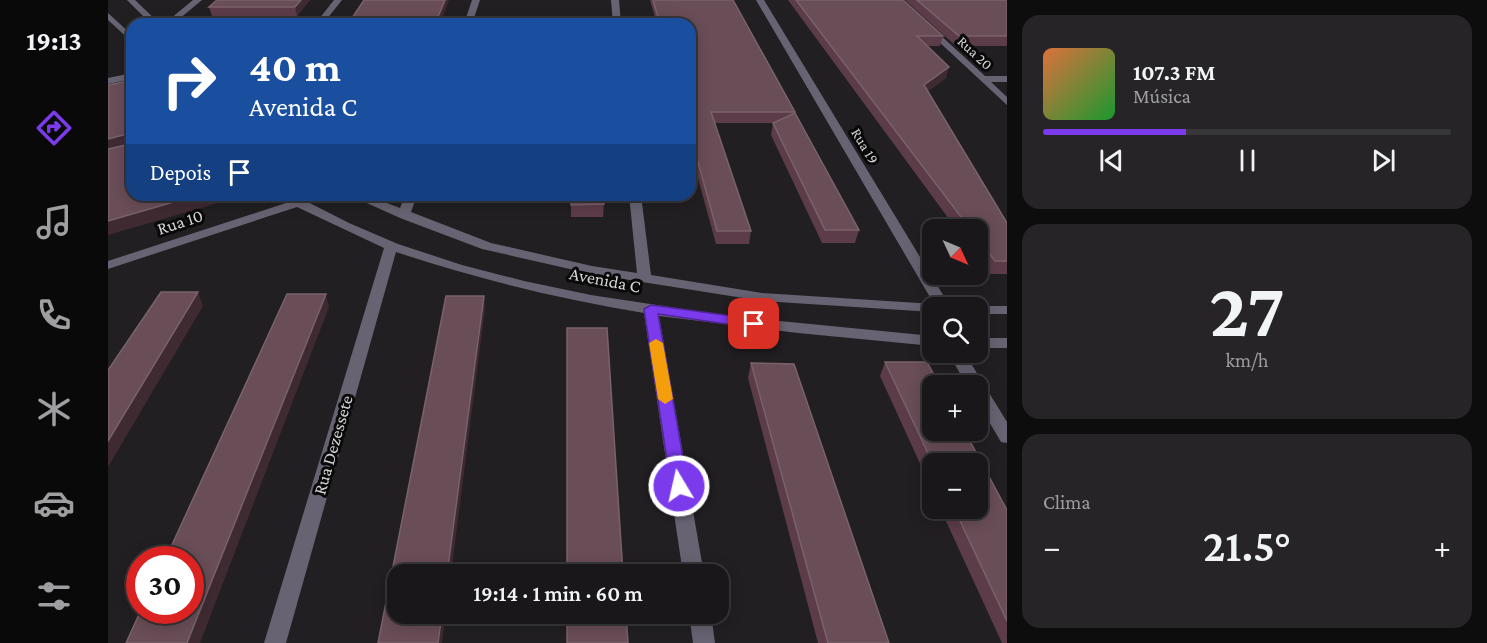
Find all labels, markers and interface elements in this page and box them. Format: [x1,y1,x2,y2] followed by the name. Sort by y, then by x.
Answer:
[26,26,82,56] text: 19:13
[954,33,996,73] street label: Rua 20
[150,42,228,120] icon: right
[249,43,341,90] text: 40 m
[1133,60,1215,85] text: 107.3 FM
[1133,85,1191,107] text: Música
[249,92,357,122] text: Avenida C
[33,107,75,149] icon: directions
[848,125,882,167] street label: Rua 19
[1095,144,1128,177] icon: previous
[1231,144,1264,177] icon: pause
[1367,144,1400,177] icon: next
[223,156,256,189] icon: arrive
[150,160,211,185] text: Depois
[33,201,75,243] icon: music
[154,205,206,239] street label: Rua 10
[922,219,988,285] north arrow
[922,219,988,519] map controls
[568,263,643,297] street label: Avenida C
[1209,266,1285,353] text: 27
[33,294,75,336] icon: phone
[922,297,988,363] button: search
[728,298,779,349] pin
[737,307,770,340] icon: arrive
[1225,349,1269,371] text: km/h
[922,375,988,441] button: +
[33,388,75,430] icon: climate
[309,393,357,497] street label: Rua Dezessete
[922,453,988,519] button: −
[647,454,711,518] position arrow
[33,482,75,524] icon: car
[1043,491,1091,513] text: Clima
[1203,521,1291,571] text: 21.5°
[1043,528,1060,565] text: −
[1434,528,1451,565] text: +
[126,546,204,624] speed limit sign: 30
[33,575,75,617] icon: filters
[473,581,643,606] text: 19:14 · 1 min · 60 m

